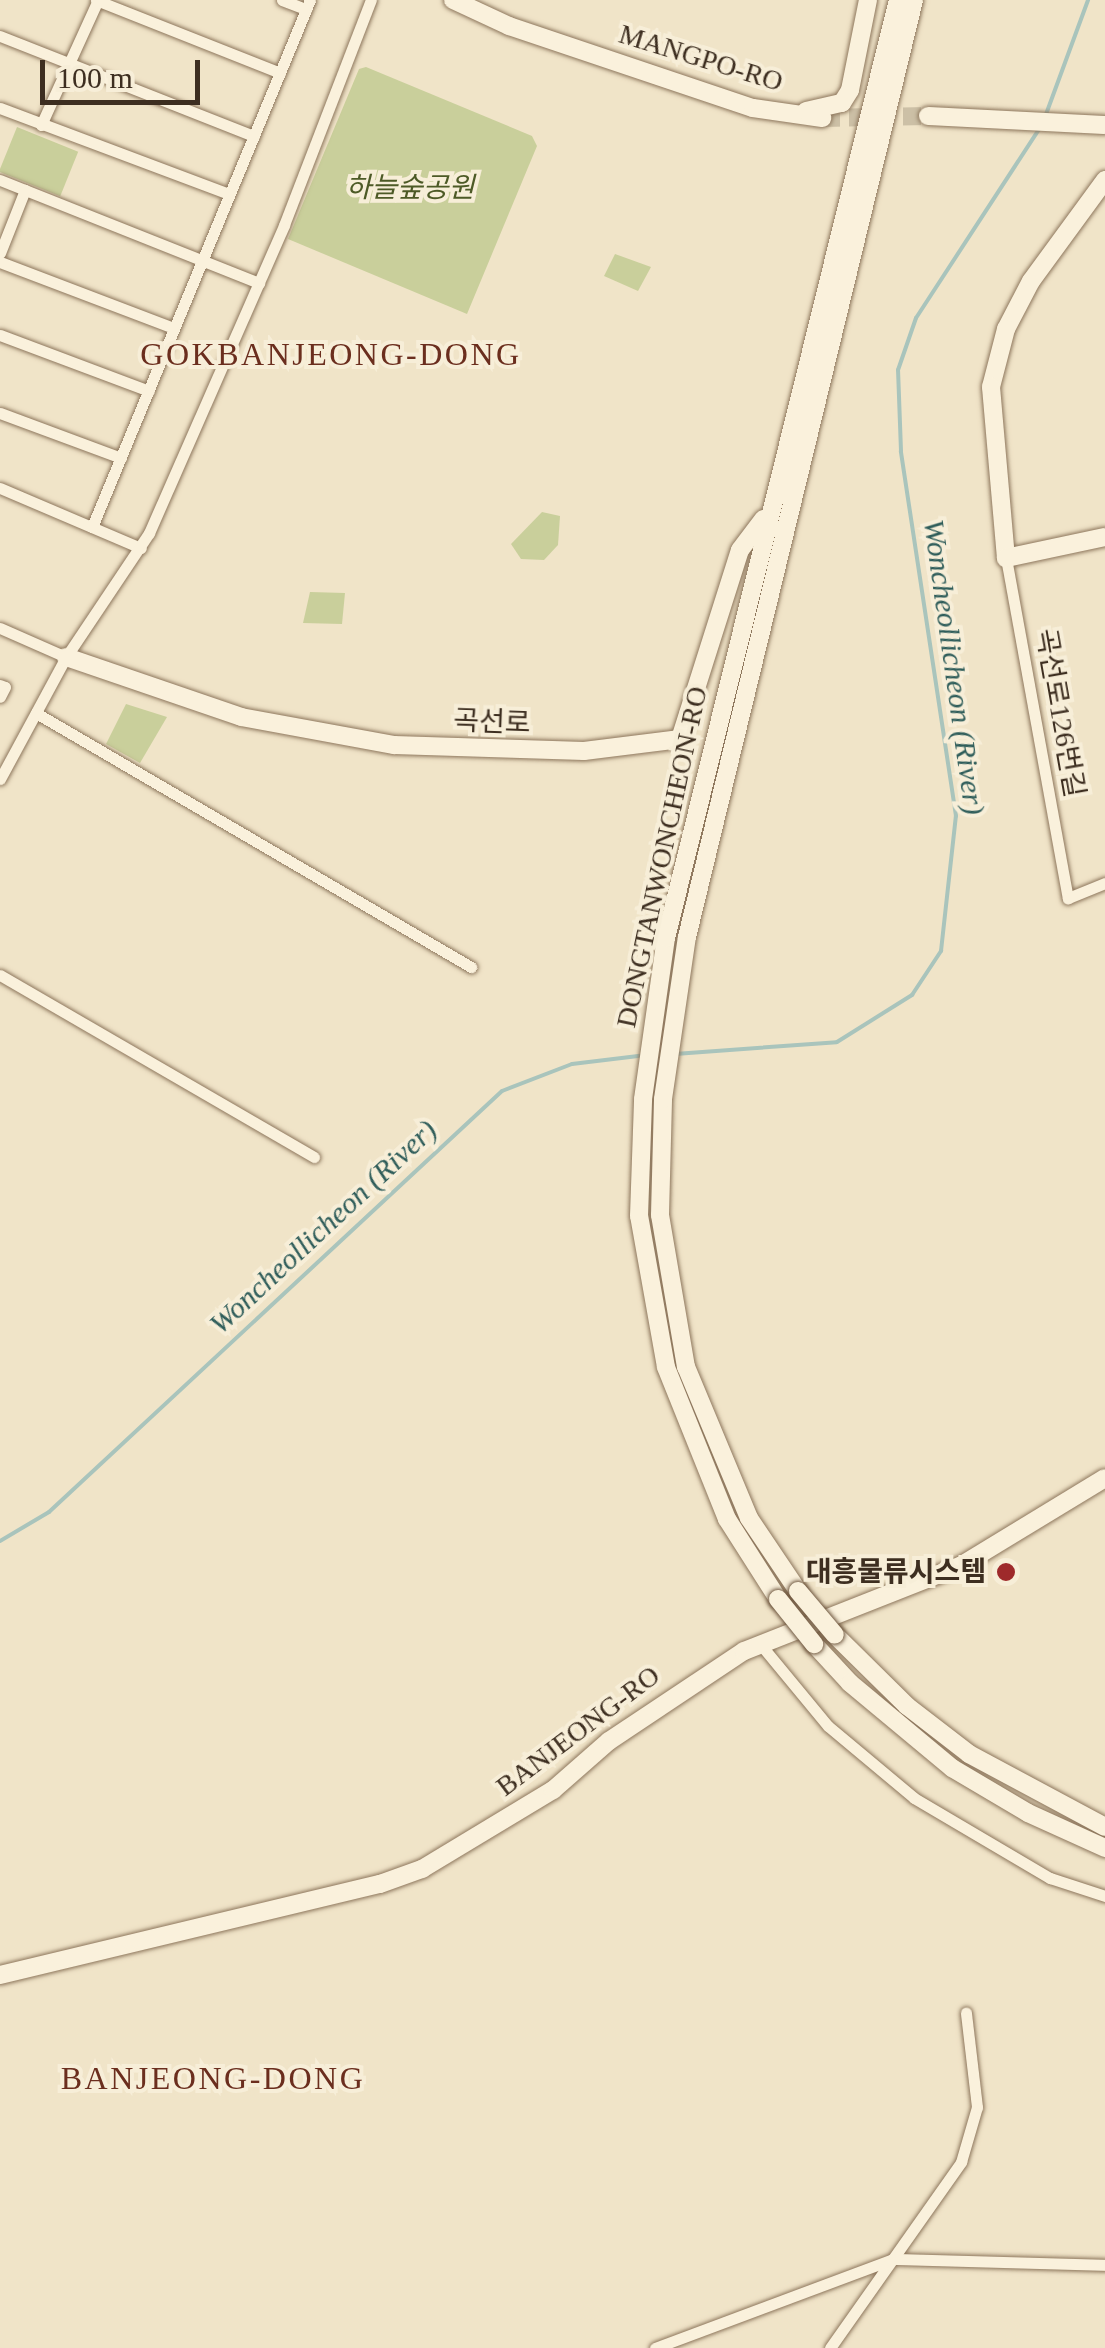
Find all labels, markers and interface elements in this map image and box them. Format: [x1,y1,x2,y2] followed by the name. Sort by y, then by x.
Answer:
[615,17,787,99] street label: MANGPO-RO
[45,40,205,102] scale bar
[57,61,133,94] text: 100 m
[346,171,474,205] park label: 하늘숲공원
[140,335,522,373] district label: GOKBANJEONG-DONG
[915,517,993,817] water label: Woncheollicheon (River)
[1029,626,1091,800] street label: 곡선로126번길
[609,683,715,1031] street label: DONGTANWONCHEON-RO
[453,704,531,740] street label: 곡선로
[202,1112,444,1342] water label: Woncheollicheon (River)
[806,1555,986,1589] place label: 대흥물류시스템
[995,1561,1017,1583] marker: 대흥물류시스템
[490,1659,666,1803] street label: BANJEONG-RO
[61,2059,365,2097] district label: BANJEONG-DONG

